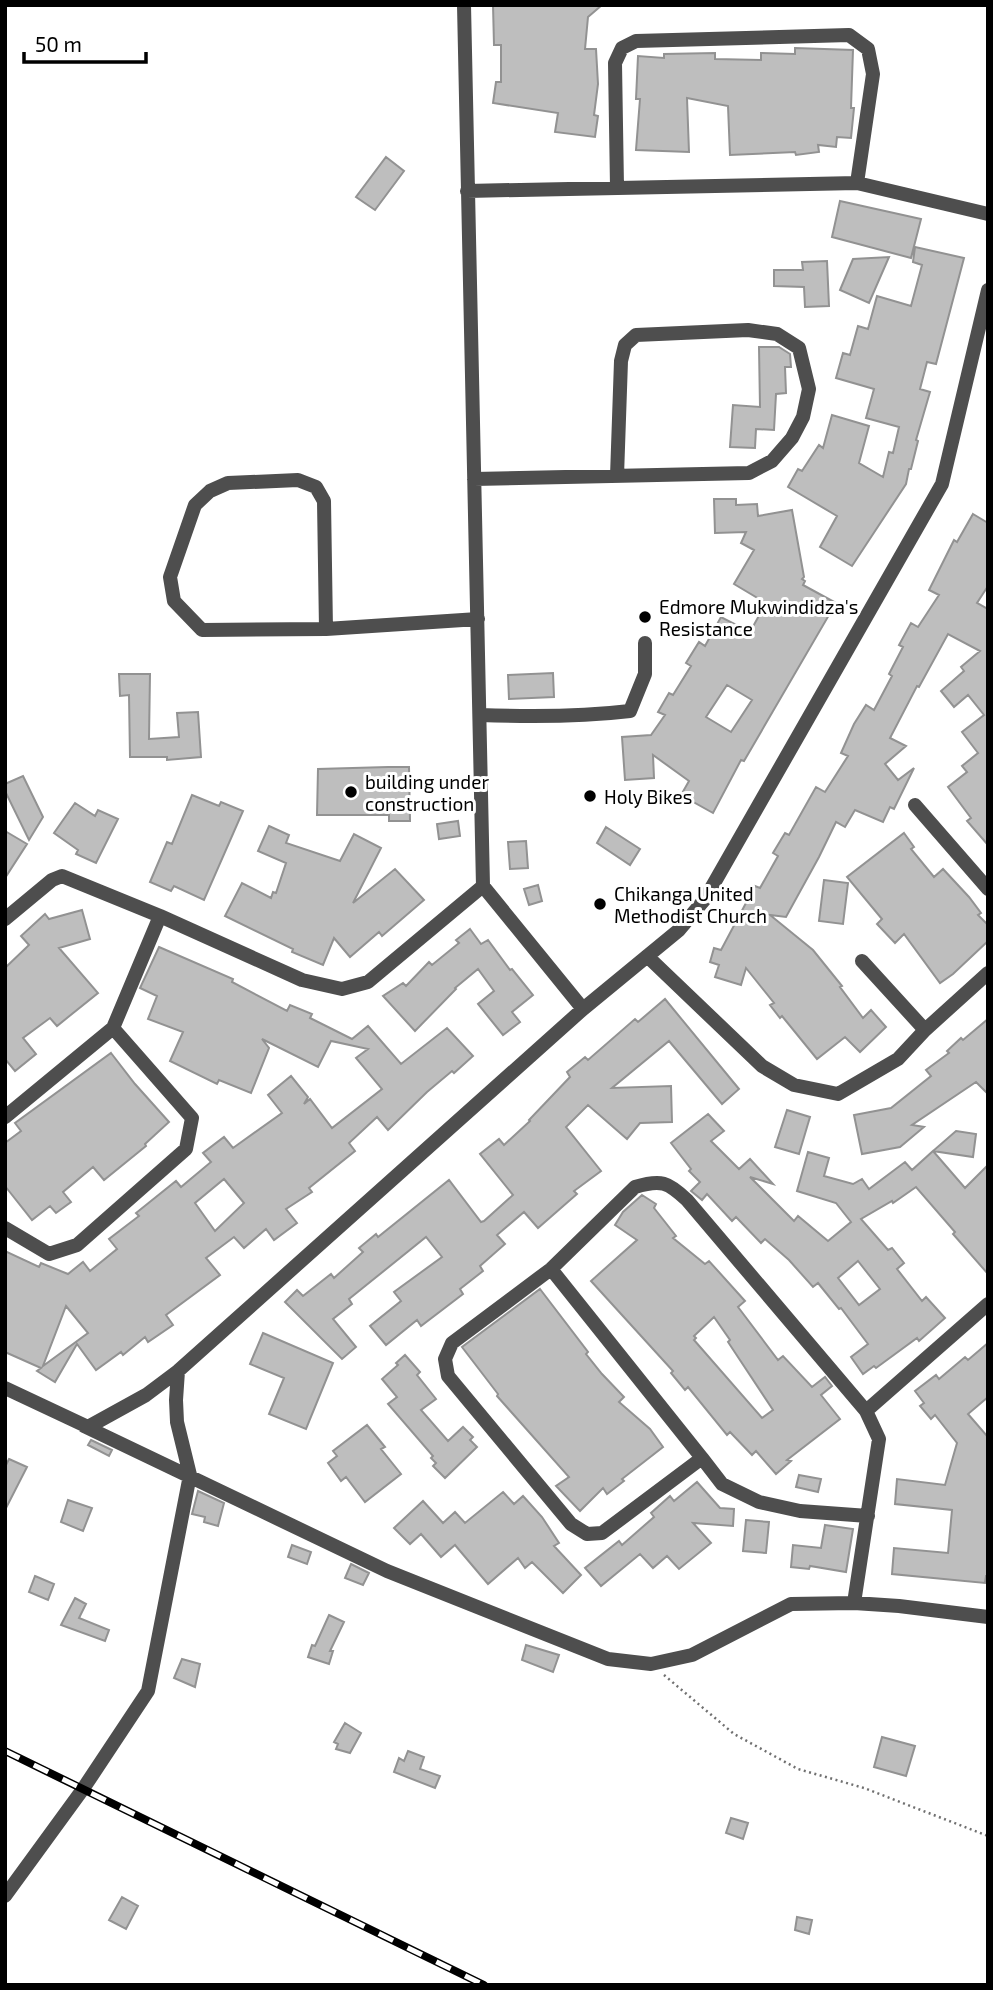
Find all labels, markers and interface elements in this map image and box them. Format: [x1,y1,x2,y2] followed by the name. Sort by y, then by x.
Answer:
[24,21,147,65] scale bar
[35,31,82,56] text: 50 m
[659,595,858,640] place label: Edmore Mukwindidza's Resistance
[637,609,653,625] marker: Edmore Mukwindidza's Resistance
[365,770,489,815] place label: building under construction
[343,784,359,800] marker: building under construction
[604,785,692,808] place label: Holy Bikes
[582,788,598,804] marker: Holy Bikes
[614,882,767,927] place label: Chikanga United Methodist Church
[592,896,608,912] marker: Chikanga United Methodist Church

